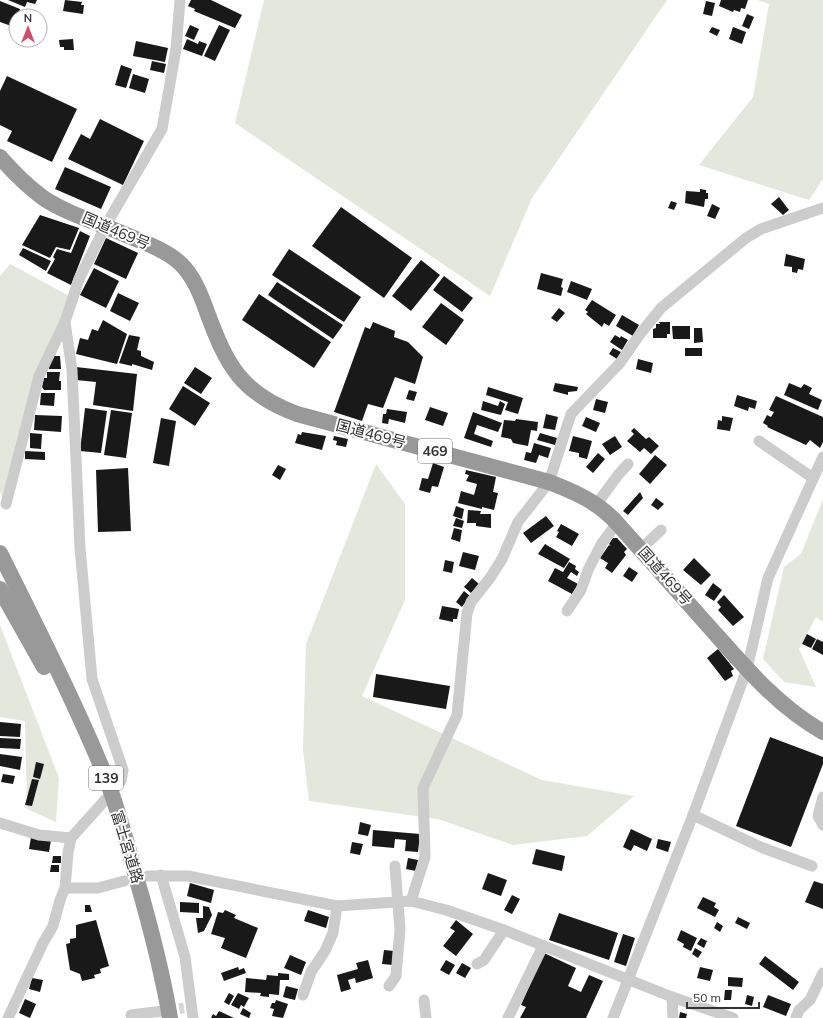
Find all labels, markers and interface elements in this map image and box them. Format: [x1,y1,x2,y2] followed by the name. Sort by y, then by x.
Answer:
[8,8,48,48] north arrow
[24,11,32,25] text: N
[79,208,153,253] street label: 国道469号
[334,415,408,452] street label: 国道469号
[418,439,452,463] road number: 469
[634,543,697,609] street label: 国道469号
[89,766,123,790] road number: 139
[107,808,148,886] street label: 富士宮道路
[687,984,759,1010] scale bar
[693,990,721,1005] text: 50 m

